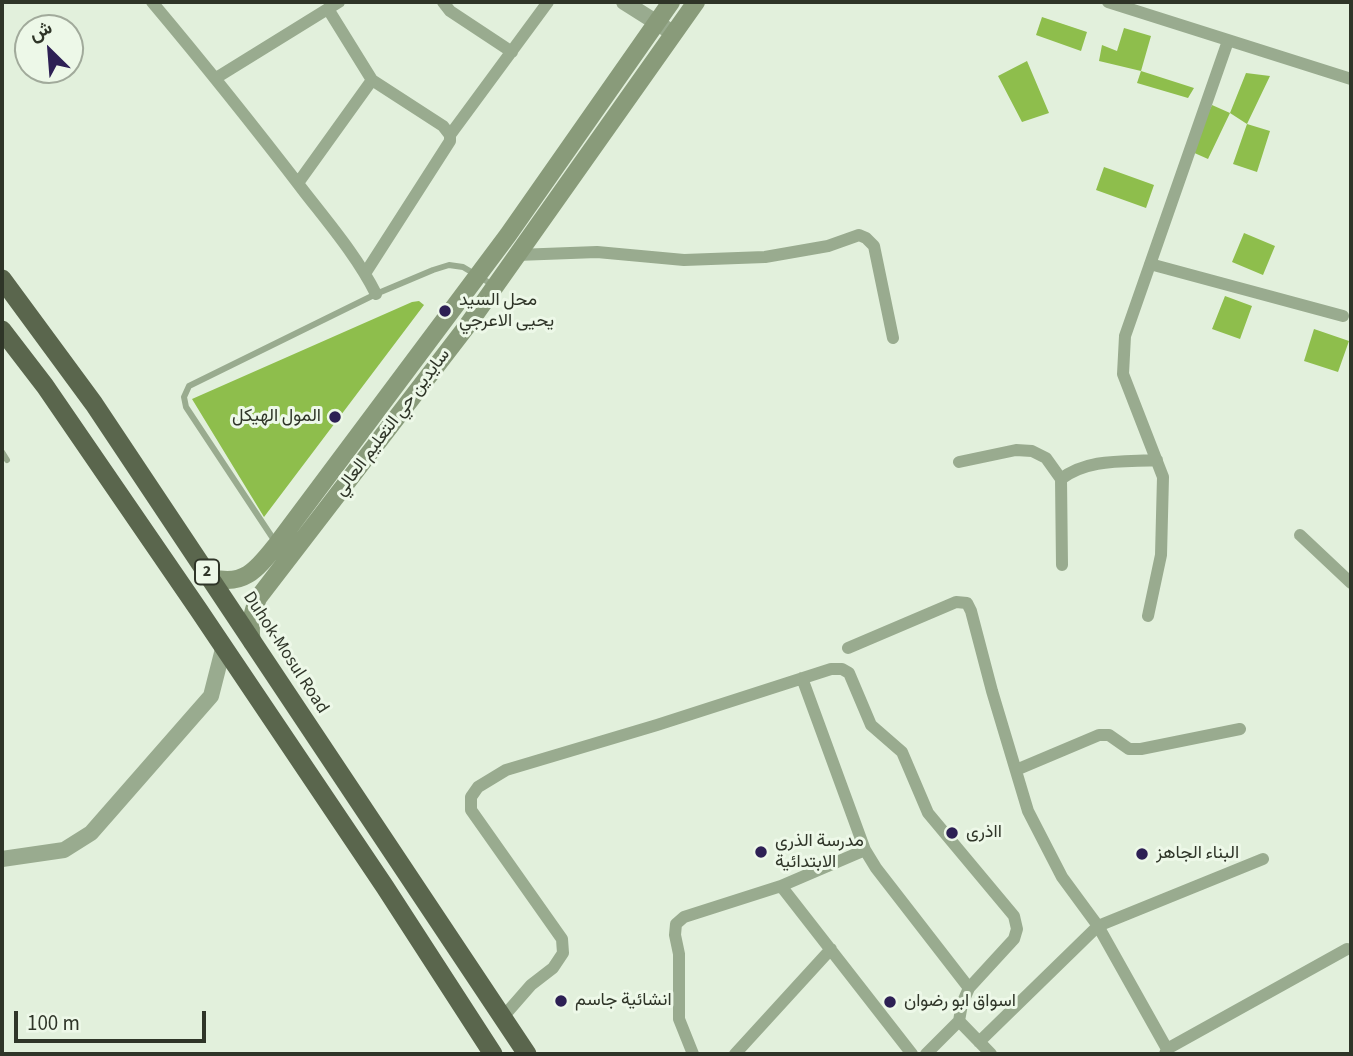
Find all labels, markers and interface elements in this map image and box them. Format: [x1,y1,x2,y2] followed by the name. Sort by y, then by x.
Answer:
[14,14,84,84] north arrow
[25,14,57,48] text: ش
[459,290,554,332] place label: محل السيد يحيى الاعرجي
[437,303,453,319] marker: محل السيد يحيى الاعرجي
[331,345,455,501] street label: سايدين حي التعليم العالي
[232,406,321,428] place label: المول الهيكل
[327,409,343,425] marker: المول الهيكل
[195,559,219,584] road number: 2
[238,588,332,718] street label: Duhok-Mosul Road
[966,822,1002,844] place label: ااذرى
[944,825,960,841] marker: ااذرى
[775,831,864,874] place label: مدرسة الذرى الابتدائية
[1156,843,1239,865] place label: البناء الجاهز
[753,844,769,860] marker: مدرسة الذرى الابتدائية
[1134,846,1150,862] marker: البناء الجاهز
[575,990,672,1012] place label: انشائية جاسم
[904,991,1016,1013] place label: اسواق ابو رضوان
[553,993,569,1009] marker: انشائية جاسم
[882,994,898,1010] marker: اسواق ابو رضوان
[18,996,210,1040] scale bar
[27,1008,80,1038] text: 100 m

